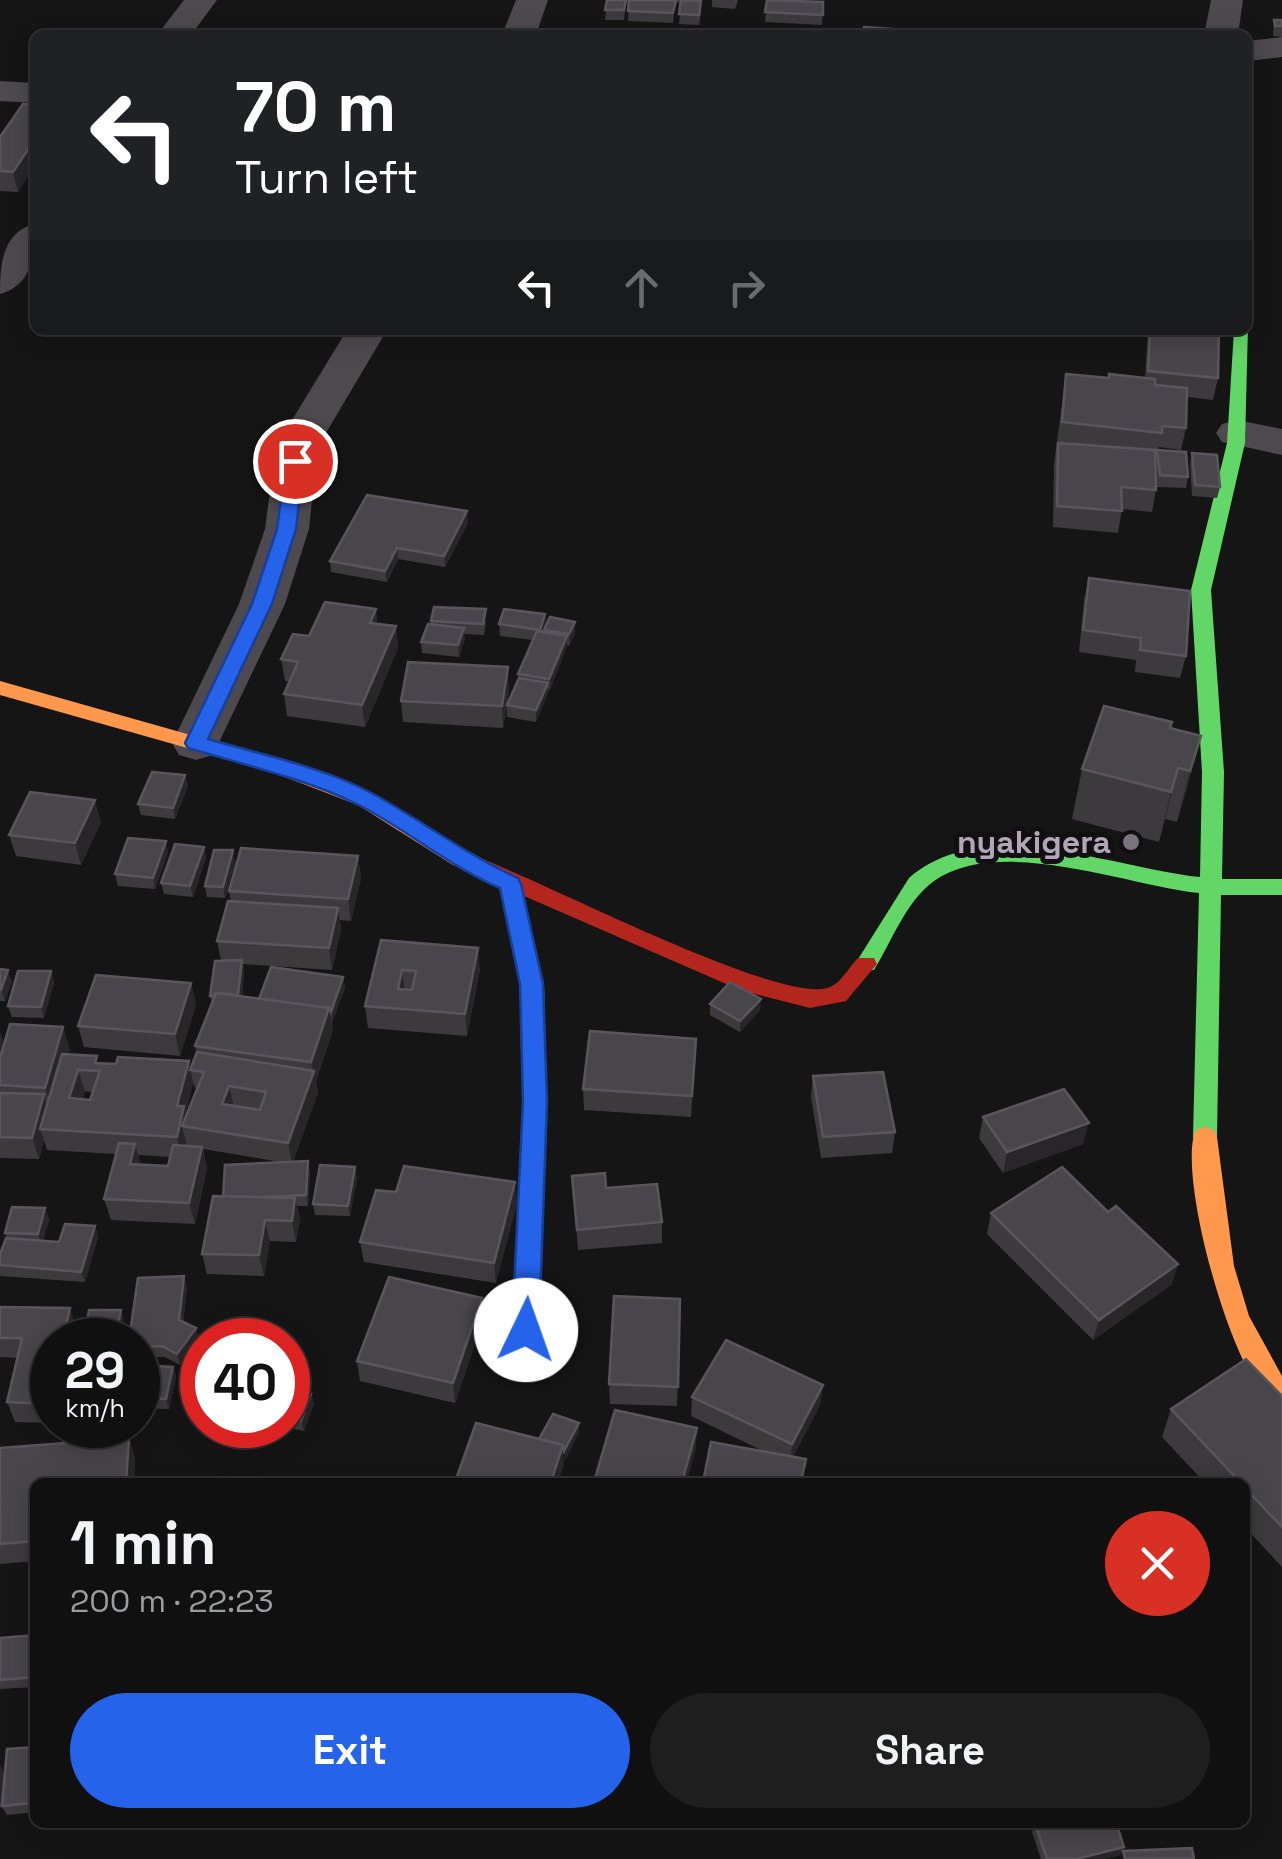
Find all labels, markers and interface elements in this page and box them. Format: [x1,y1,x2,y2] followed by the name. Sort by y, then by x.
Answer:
[235,62,396,151] text: 70 m
[70,70,200,200] icon: left
[235,149,418,206] text: Turn left
[509,260,564,315] icon: left
[614,260,669,315] icon: ahead
[719,260,774,315] icon: right
[253,419,338,504] pin
[268,434,323,489] icon: arrive
[957,822,1111,862] place label: nyakigera
[1120,831,1142,853] marker: nyakigera
[474,1278,578,1382] position arrow
[180,1318,310,1448] speed limit sign: 40
[65,1339,125,1403] text: 29
[65,1392,125,1424] text: km/h
[70,1505,217,1582] text: 1 min
[1105,1511,1210,1616] button: close
[70,1581,274,1621] text: 200 m · 22:23
[70,1693,630,1808] button: Exit
[650,1693,1210,1808] button: Share

